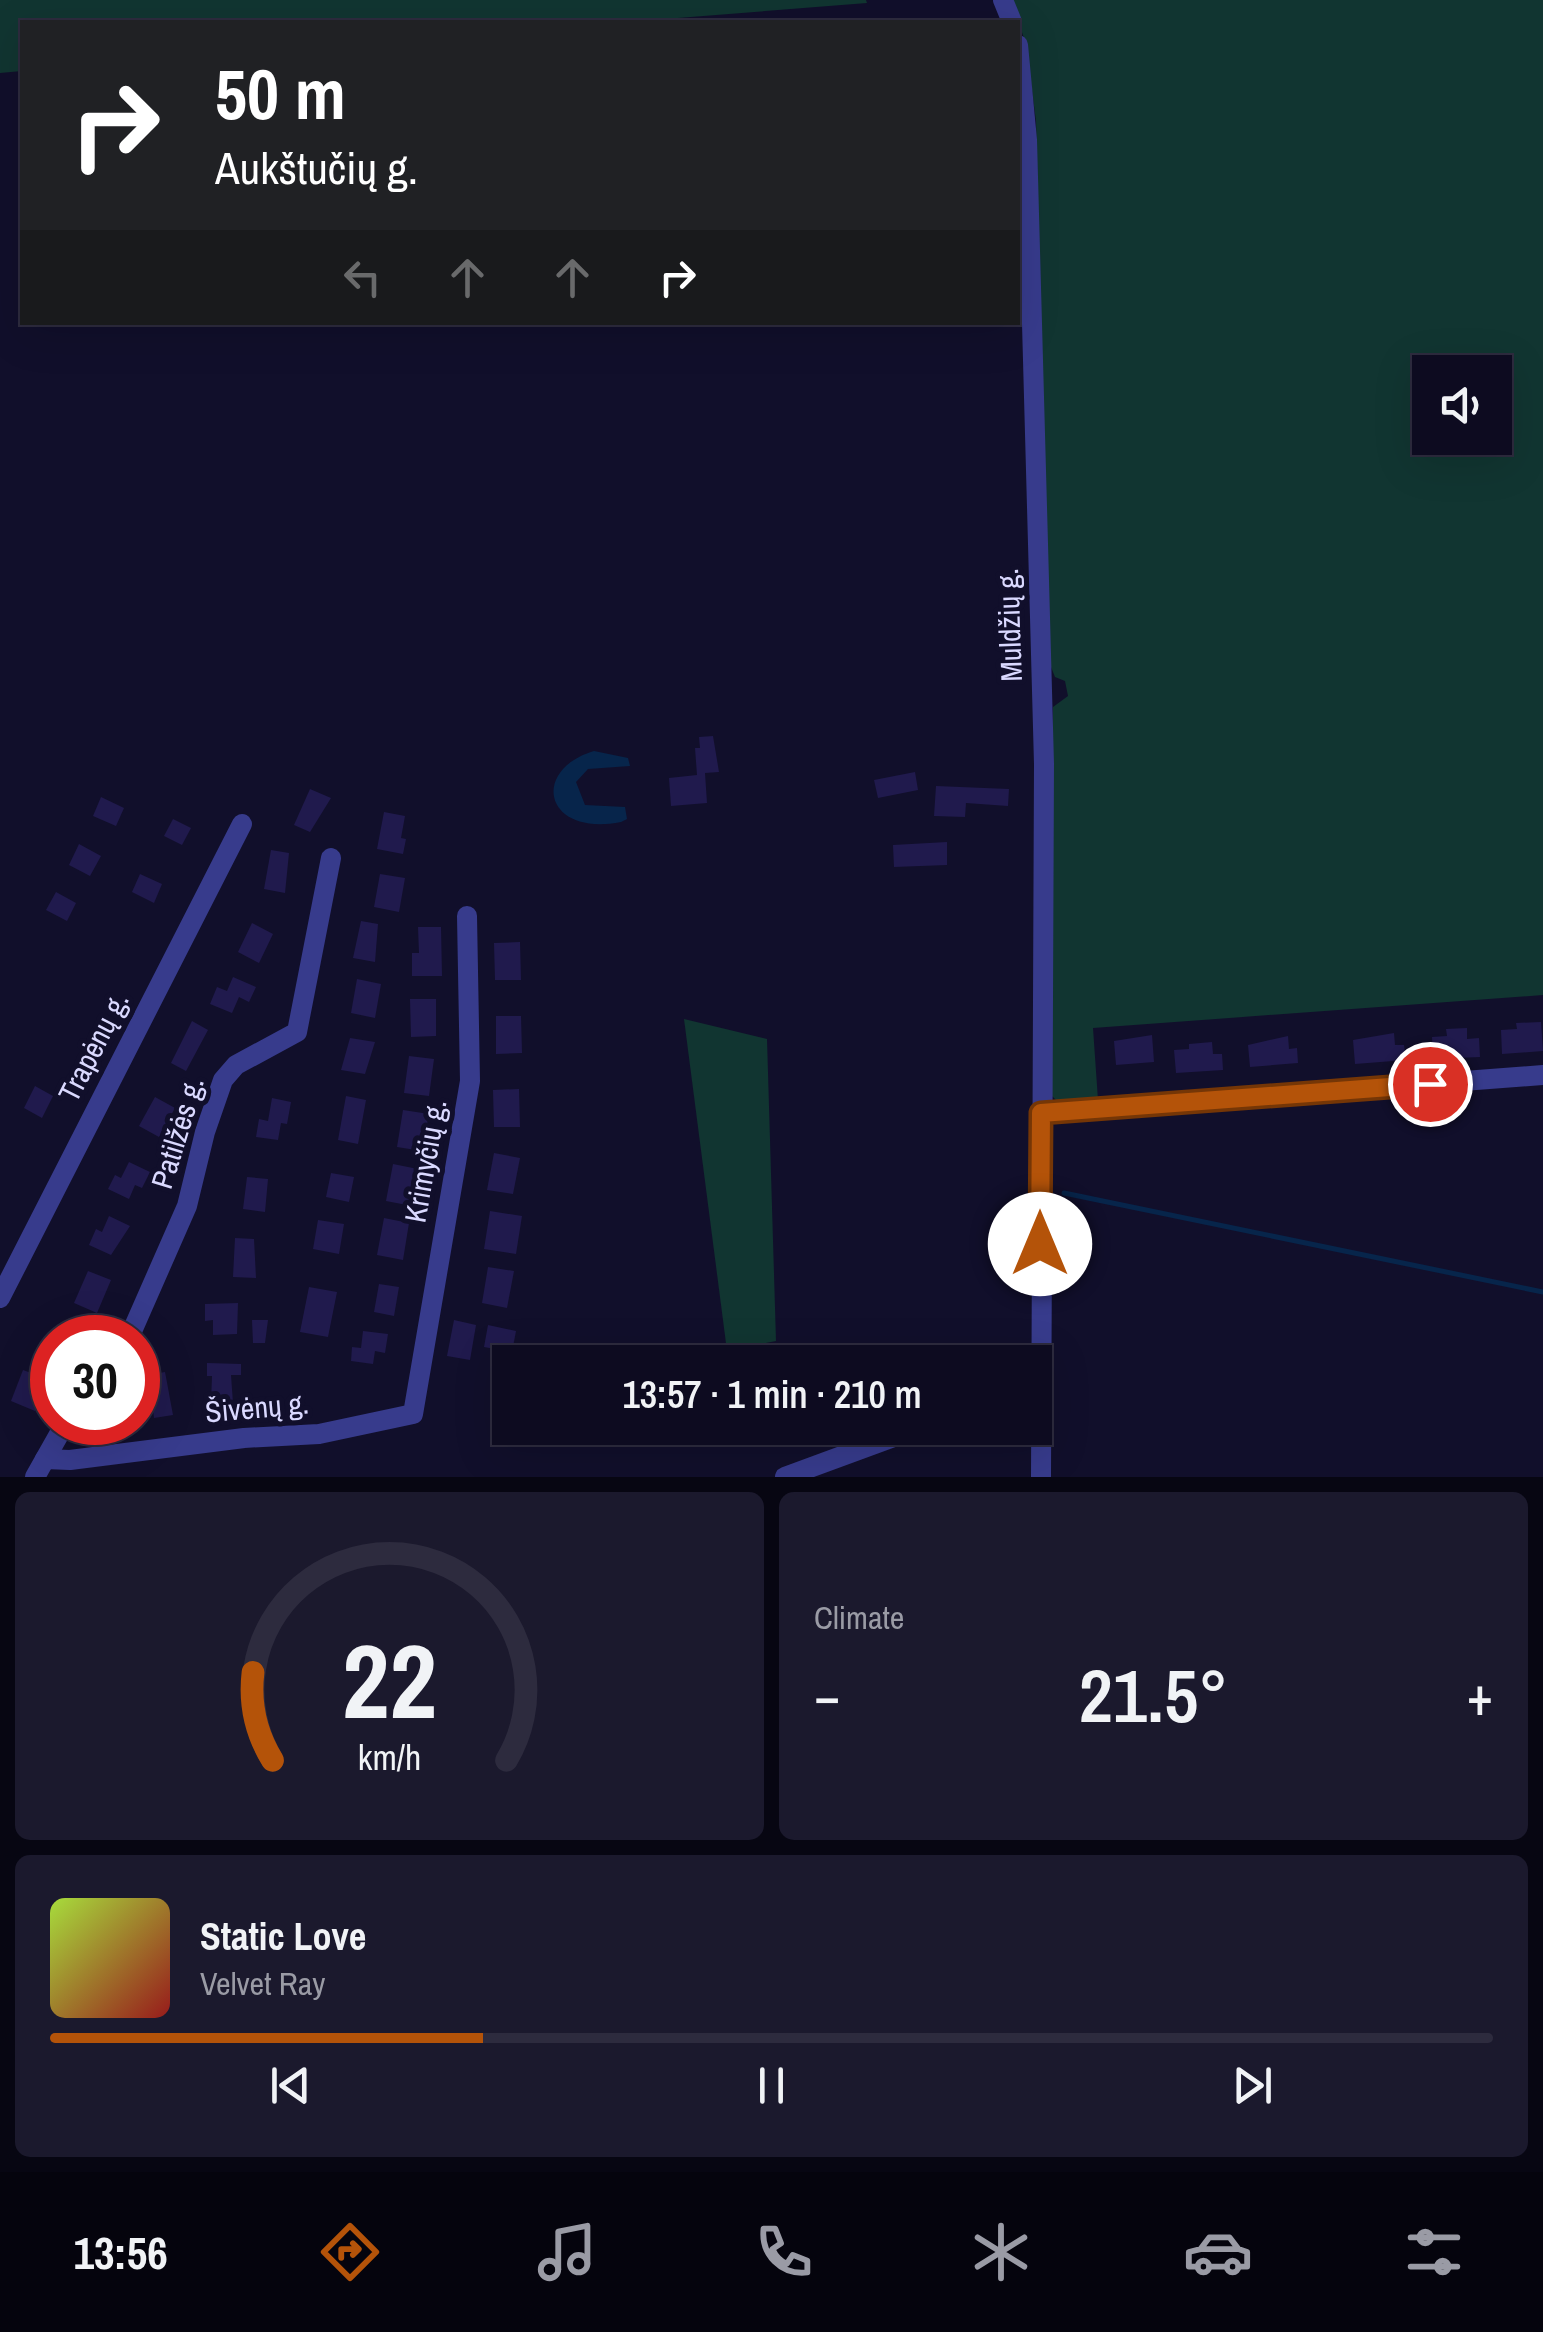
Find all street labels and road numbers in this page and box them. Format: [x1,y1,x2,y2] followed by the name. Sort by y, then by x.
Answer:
[987,568,1031,682] street label: Muldžių g.
[48,985,138,1108] street label: Trapėnų g.
[141,1072,213,1193] street label: Patilžės g.
[395,1096,456,1226] street label: Krimyčių g.
[203,1383,310,1431] street label: Šivėnų g.

